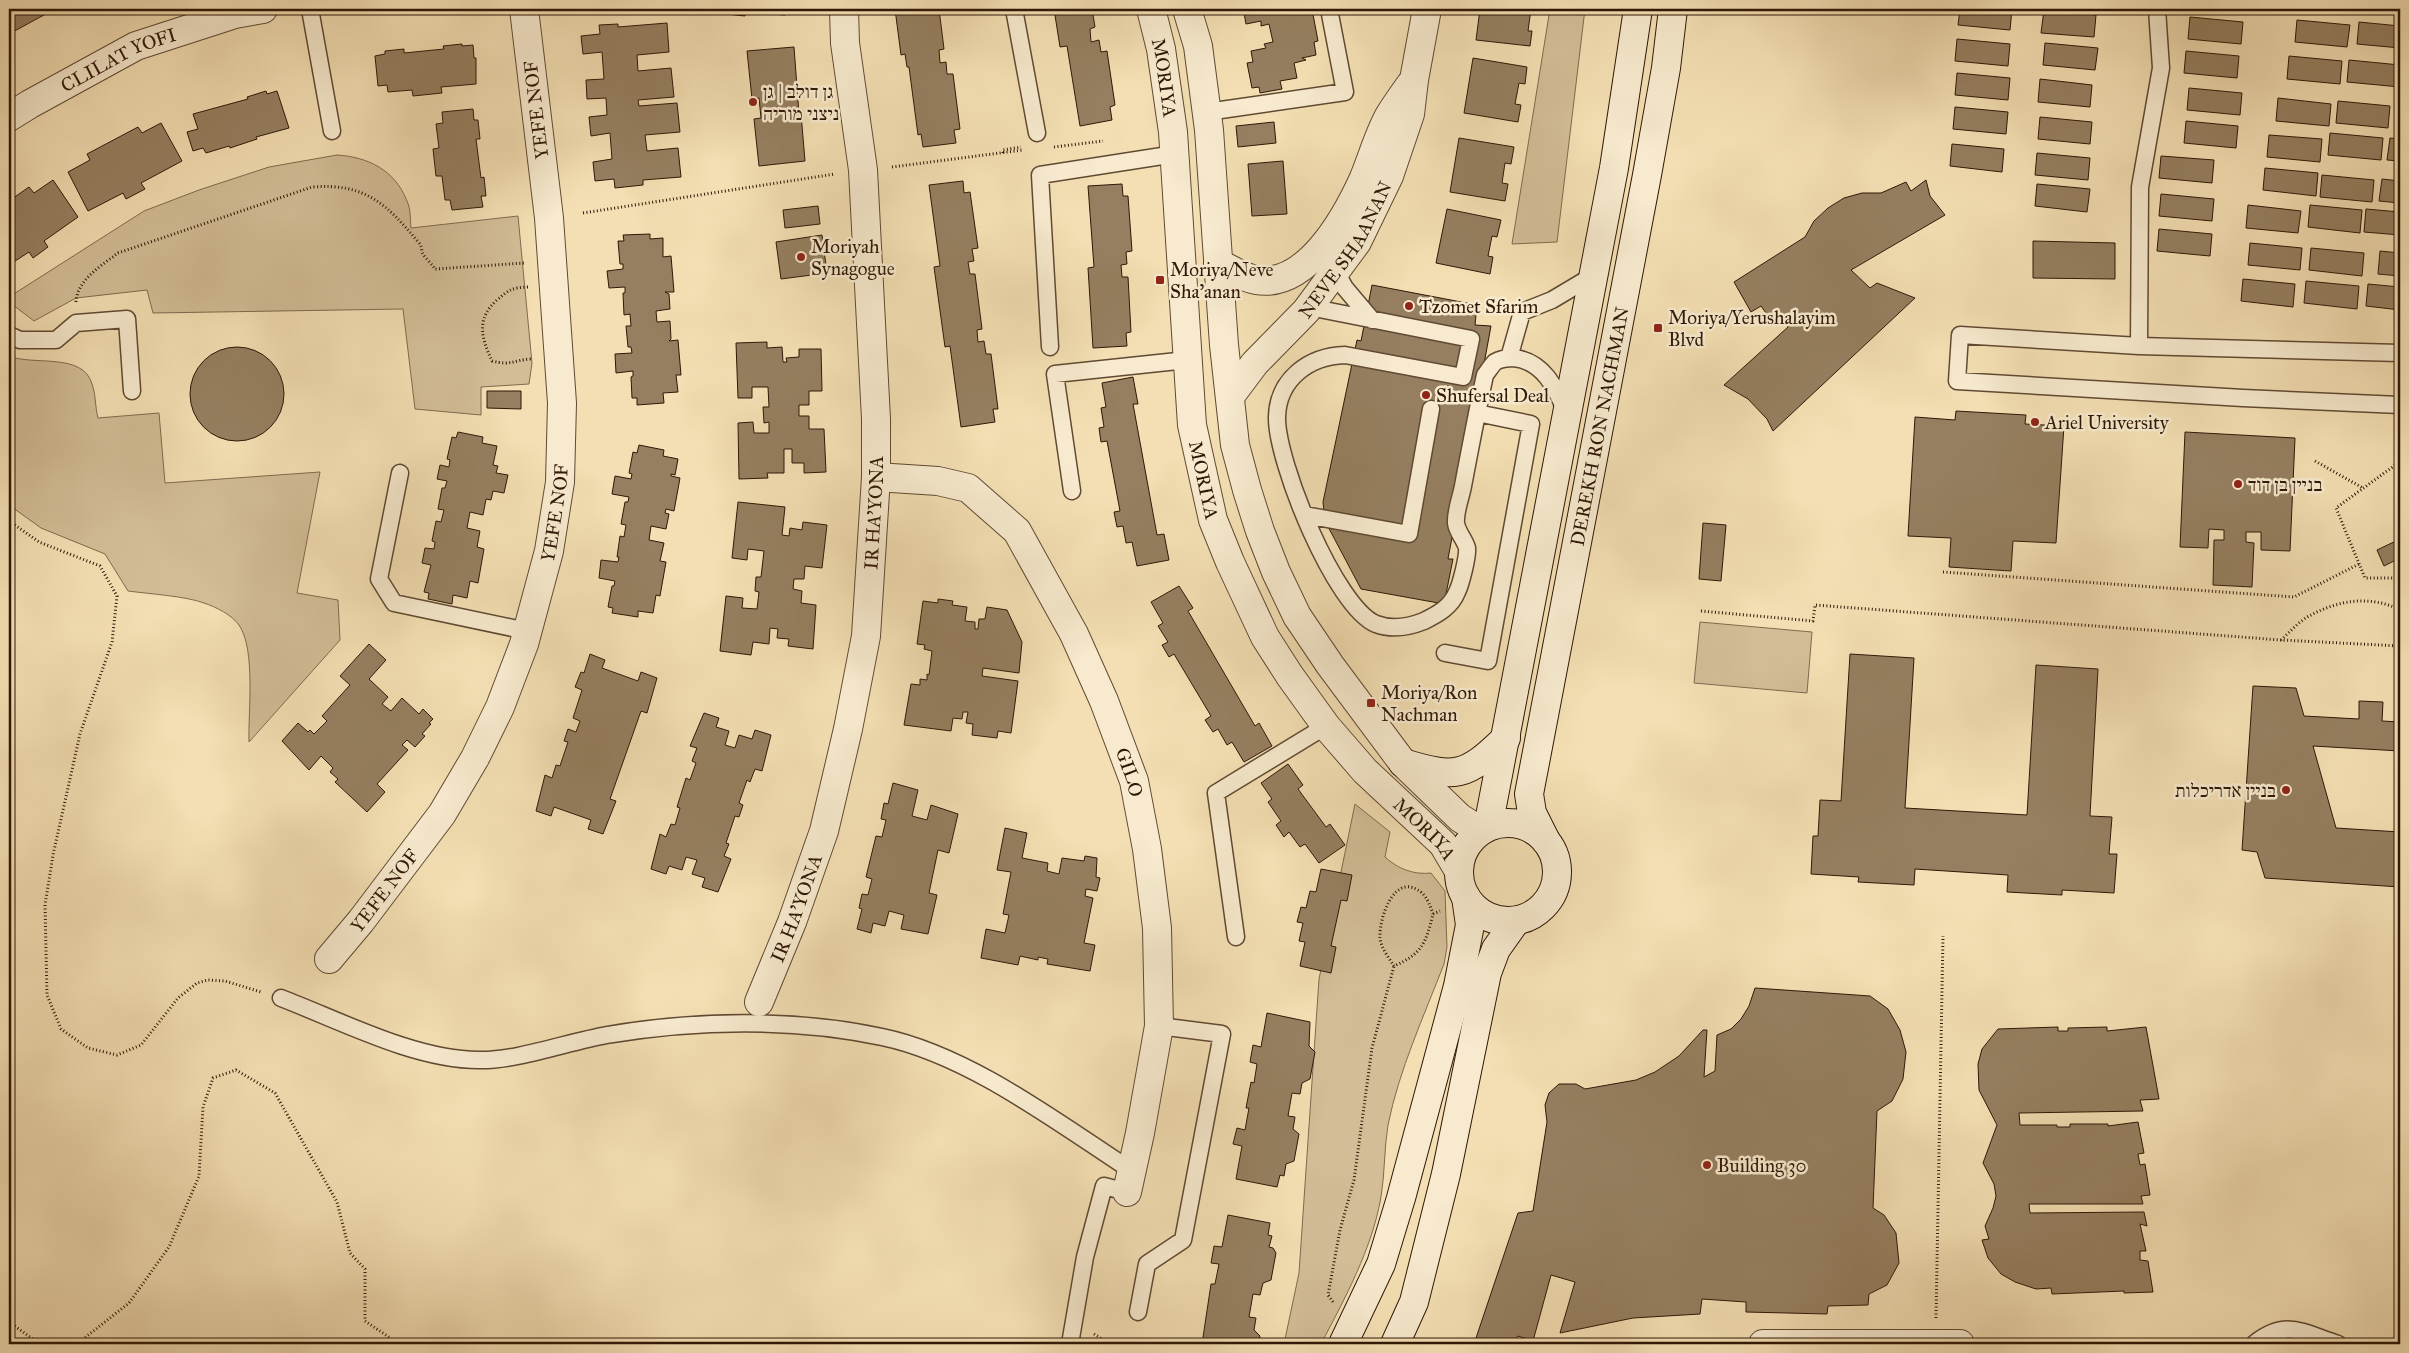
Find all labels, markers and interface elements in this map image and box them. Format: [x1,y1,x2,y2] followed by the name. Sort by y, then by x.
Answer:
[56,22,179,97] street label: CLILAT YOFI
[1147,35,1182,119] street label: MORIYA
[519,59,553,160] street label: YEFE NOF
[763,80,839,125] place label: גן דולב | גן ניצני מוריה
[747,96,759,108] marker: גן דולב | גן ניצני מוריה
[1293,177,1396,323] street label: NEVE SHAANAN
[811,235,895,281] place label: Moriyah Synagogue
[795,251,807,263] marker: Moriyah Synagogue
[1170,258,1274,303] place label: Moriya/Neve Sha'anan
[1154,274,1166,286] marker: Moriya/Neve Sha'anan
[1419,295,1539,318] place label: Tzomet Sfarim
[1403,300,1415,312] marker: Tzomet Sfarim
[1565,305,1633,548] street label: DEREKH RON NACHMAN
[1668,306,1836,351] place label: Moriya/Yerushalayim Blvd
[1652,322,1664,334] marker: Moriya/Yerushalayim Blvd
[1436,384,1550,407] place label: Shufersal Deal
[1420,389,1432,401] marker: Shufersal Deal
[2044,411,2170,434] place label: Ariel University
[2029,416,2041,428] marker: Ariel University
[1184,439,1224,522] street label: MORIYA
[859,456,888,570] street label: IR HA'YONA
[535,463,572,564] street label: YEFE NOF
[2248,473,2322,496] place label: בניין בן דוד
[2232,478,2244,490] marker: בניין בן דוד
[1381,681,1477,726] place label: Moriya/Ron Nachman
[1365,697,1377,709] marker: Moriya/Ron Nachman
[1111,744,1148,798] street label: GILO
[2175,779,2276,802] place label: בניין אדריכלות
[2280,784,2292,796] marker: בניין אדריכלות
[1389,792,1461,864] street label: MORIYA
[345,844,423,937] street label: YEFE NOF
[765,851,827,966] street label: IR HA'YONA
[1717,1154,1807,1178] place label: Building 30
[1701,1159,1713,1171] marker: Building 30

